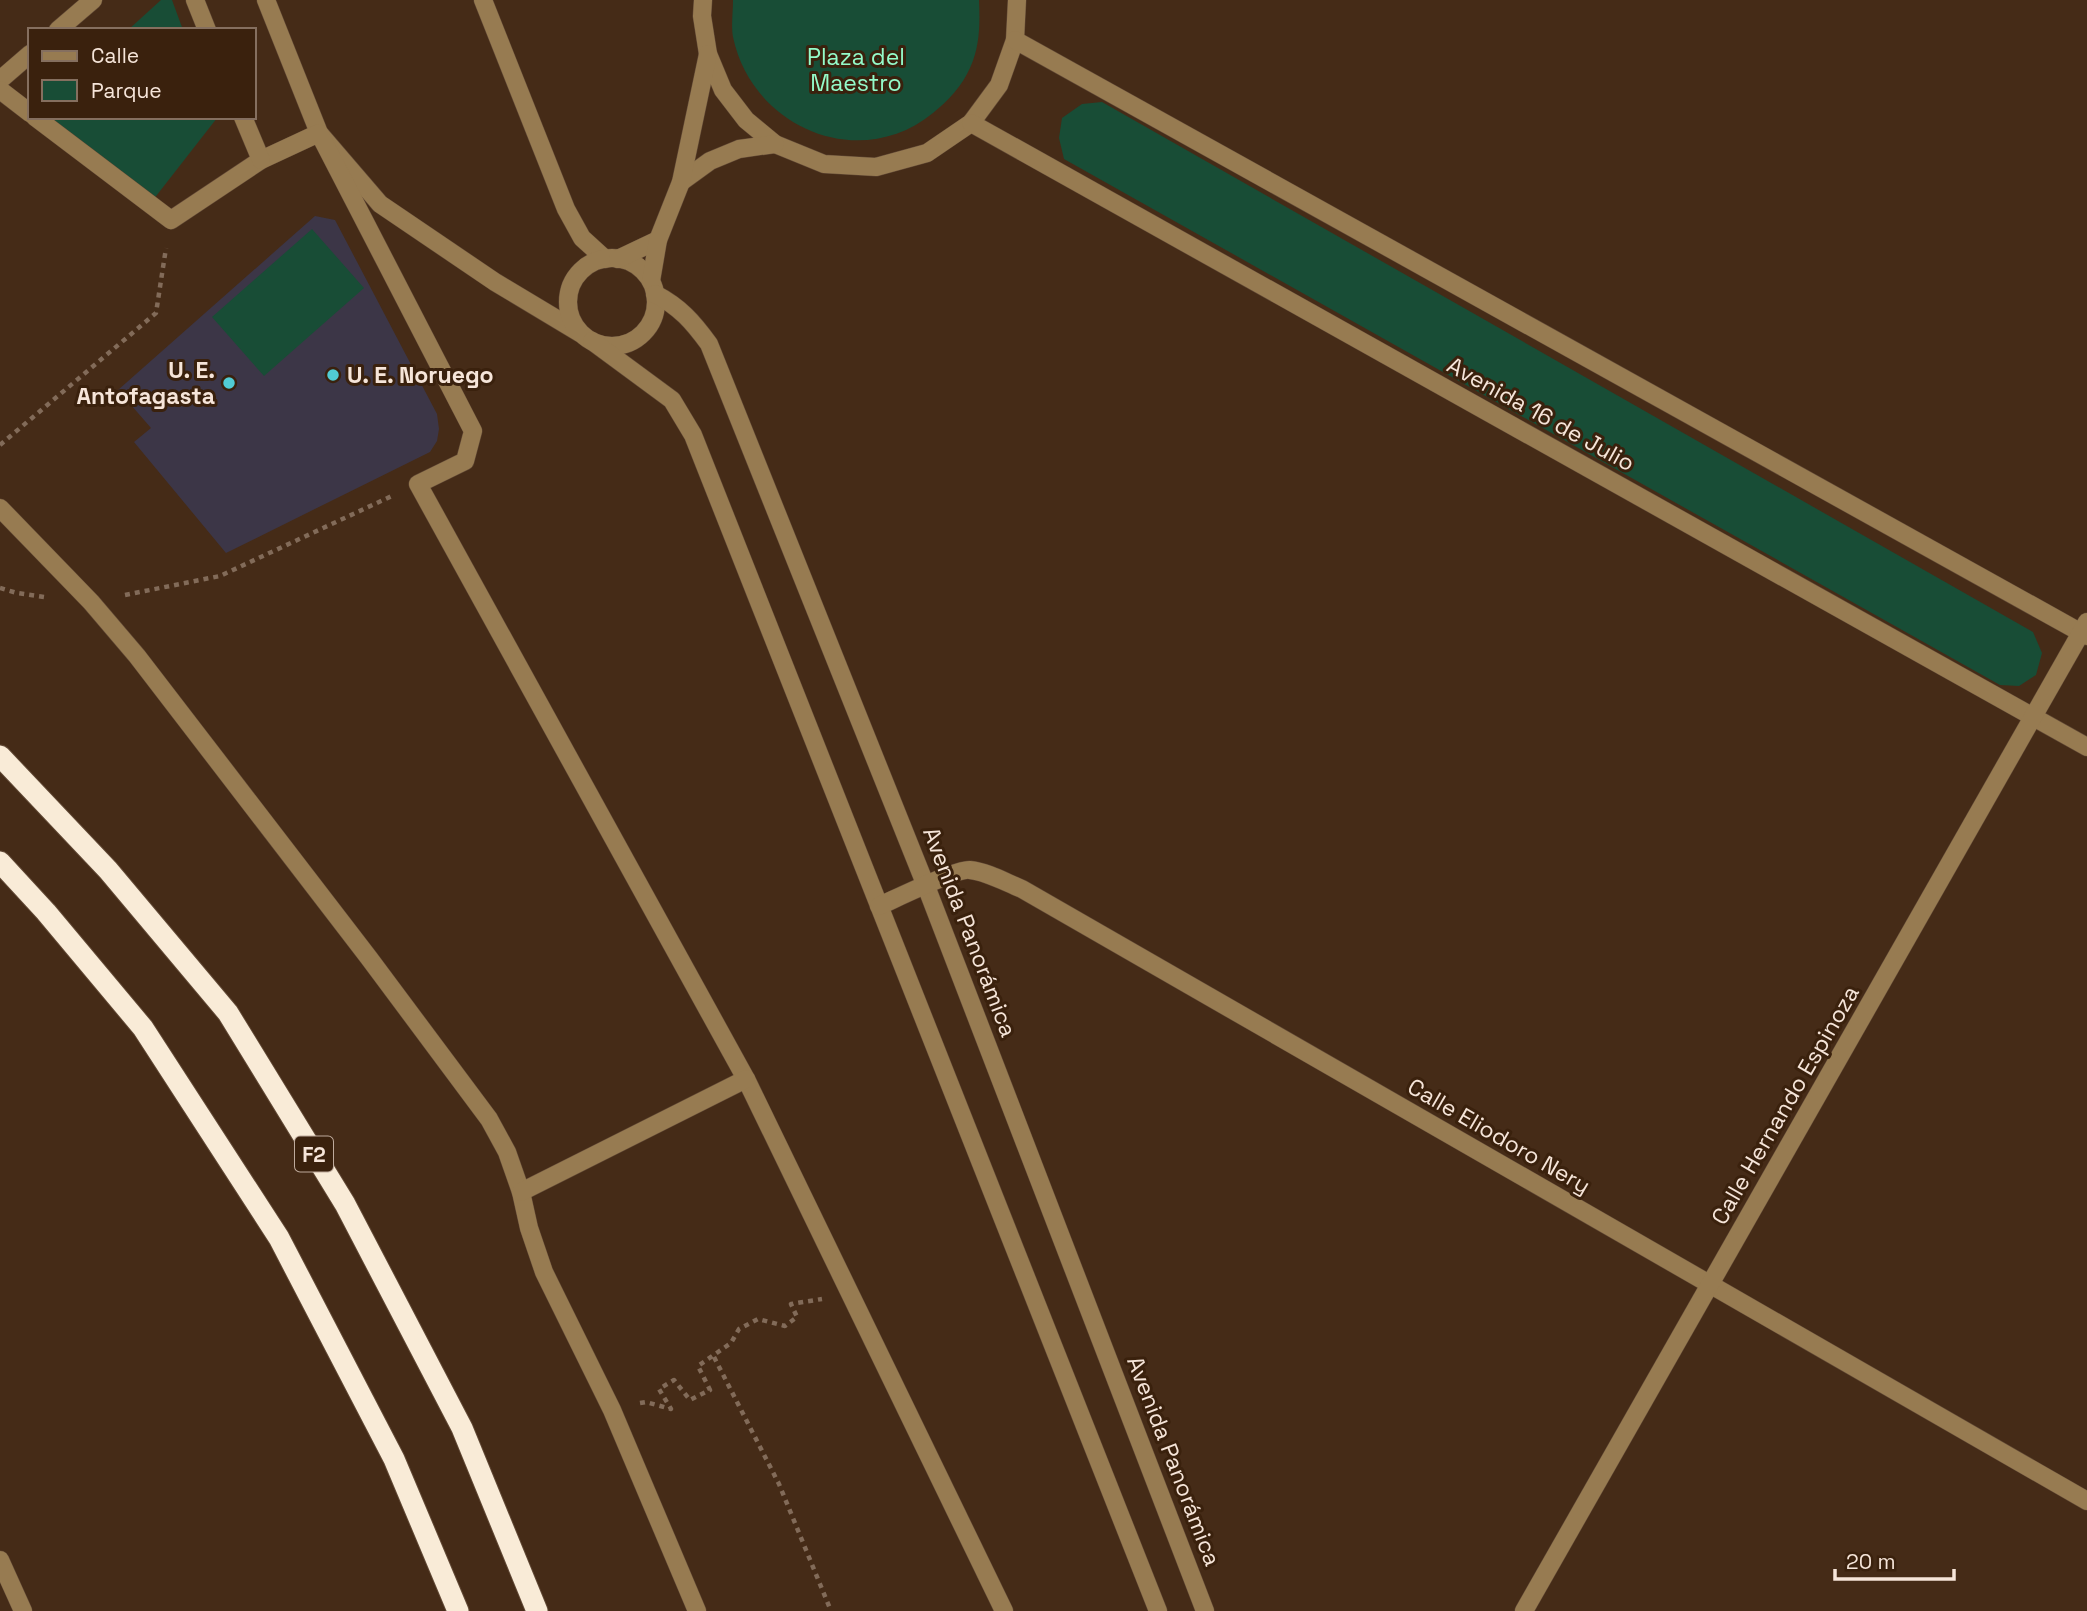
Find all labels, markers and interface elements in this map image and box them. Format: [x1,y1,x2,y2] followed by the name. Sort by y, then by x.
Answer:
[28,28,256,119] legend
[91,42,139,69] text: Calle
[807,42,905,98] park label: Plaza del Maestro
[91,77,162,104] text: Parque
[1442,350,1640,478] street label: Avenida 16 de Julio
[76,355,215,411] place label: U. E. Antofagasta
[347,360,494,390] place label: U. E. Noruego
[325,367,341,383] marker: U. E. Noruego
[221,375,237,391] marker: U. E. Antofagasta
[916,823,1024,1041] street label: Avenida Panorámica
[1704,980,1866,1230] street label: Calle Hernando Espinoza
[1402,1071,1596,1201] street label: Calle Eliodoro Nery
[295,1136,333,1172] road number: F2
[1120,1352,1228,1570] street label: Avenida Panorámica
[1835,1538,1954,1582] scale bar
[1846,1548,1896,1575] text: 20 m

